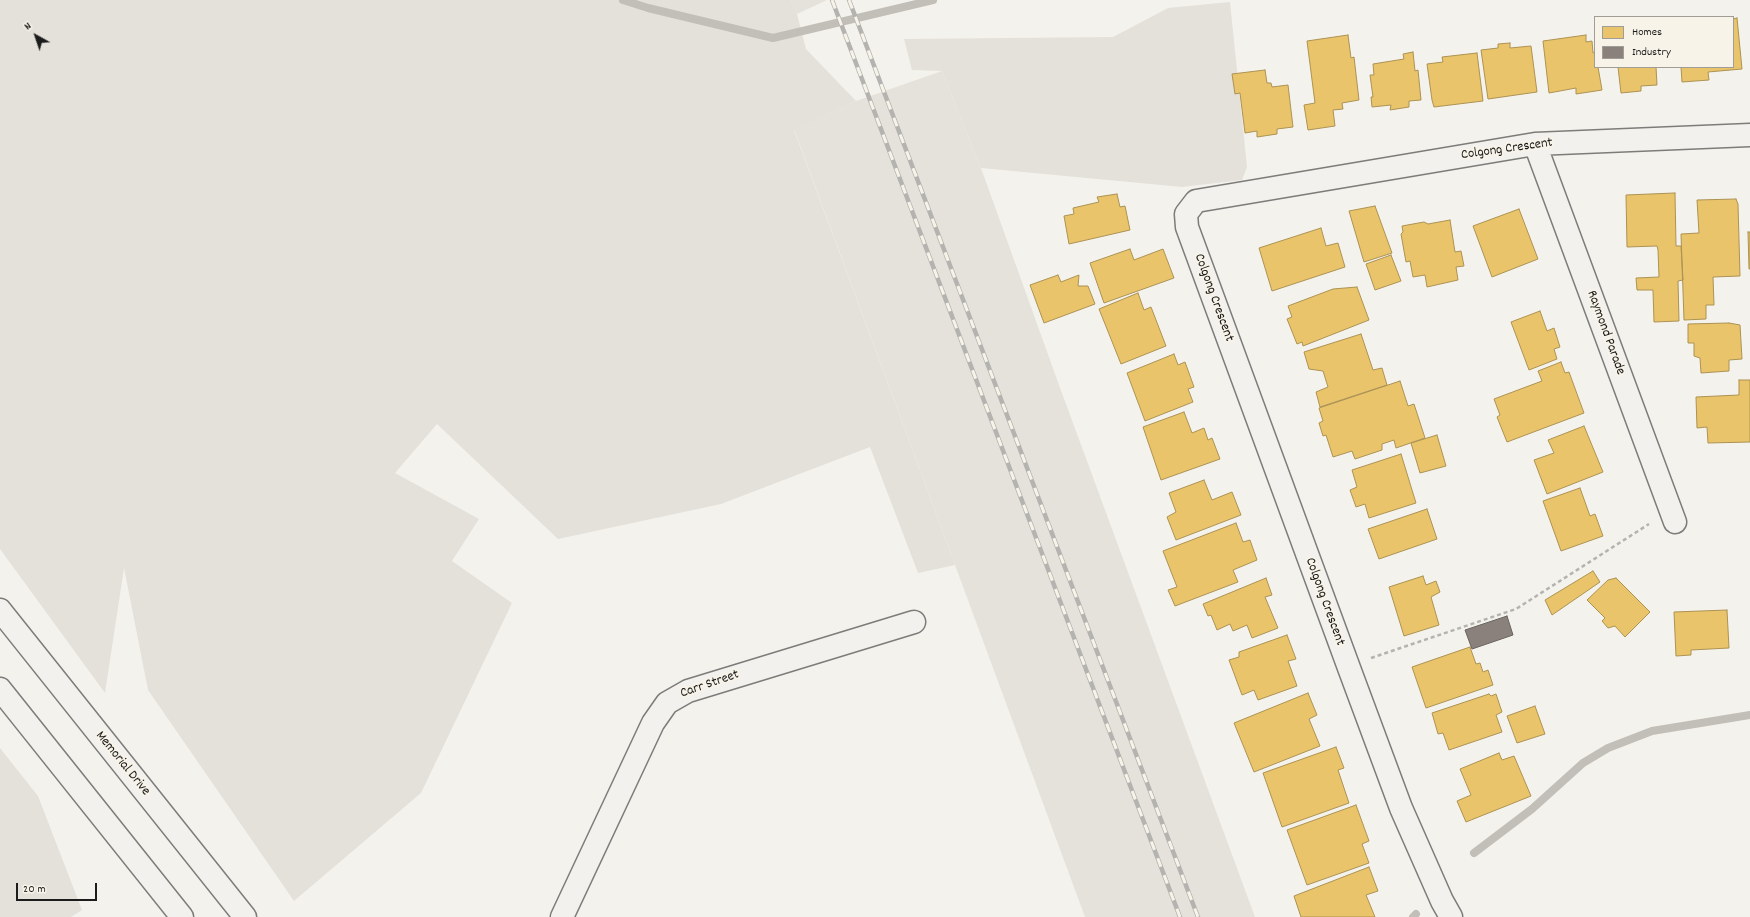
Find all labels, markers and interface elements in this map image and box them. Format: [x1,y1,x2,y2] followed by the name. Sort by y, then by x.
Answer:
[16,16,56,56] north arrow
[1594,16,1734,68] legend
[21,19,36,35] text: N
[1632,24,1662,41] text: Homes
[1632,44,1671,61] text: Industry
[1460,135,1554,165] street label: Colgong Crescent
[1189,252,1237,344] street label: Colgong Crescent
[1582,289,1628,377] street label: Raymond Parade
[1300,556,1348,648] street label: Colgong Crescent
[678,667,742,703] street label: Carr Street
[91,728,153,800] street label: Memorial Drive
[18,875,99,901] scale bar
[23,881,46,898] text: 20 m

